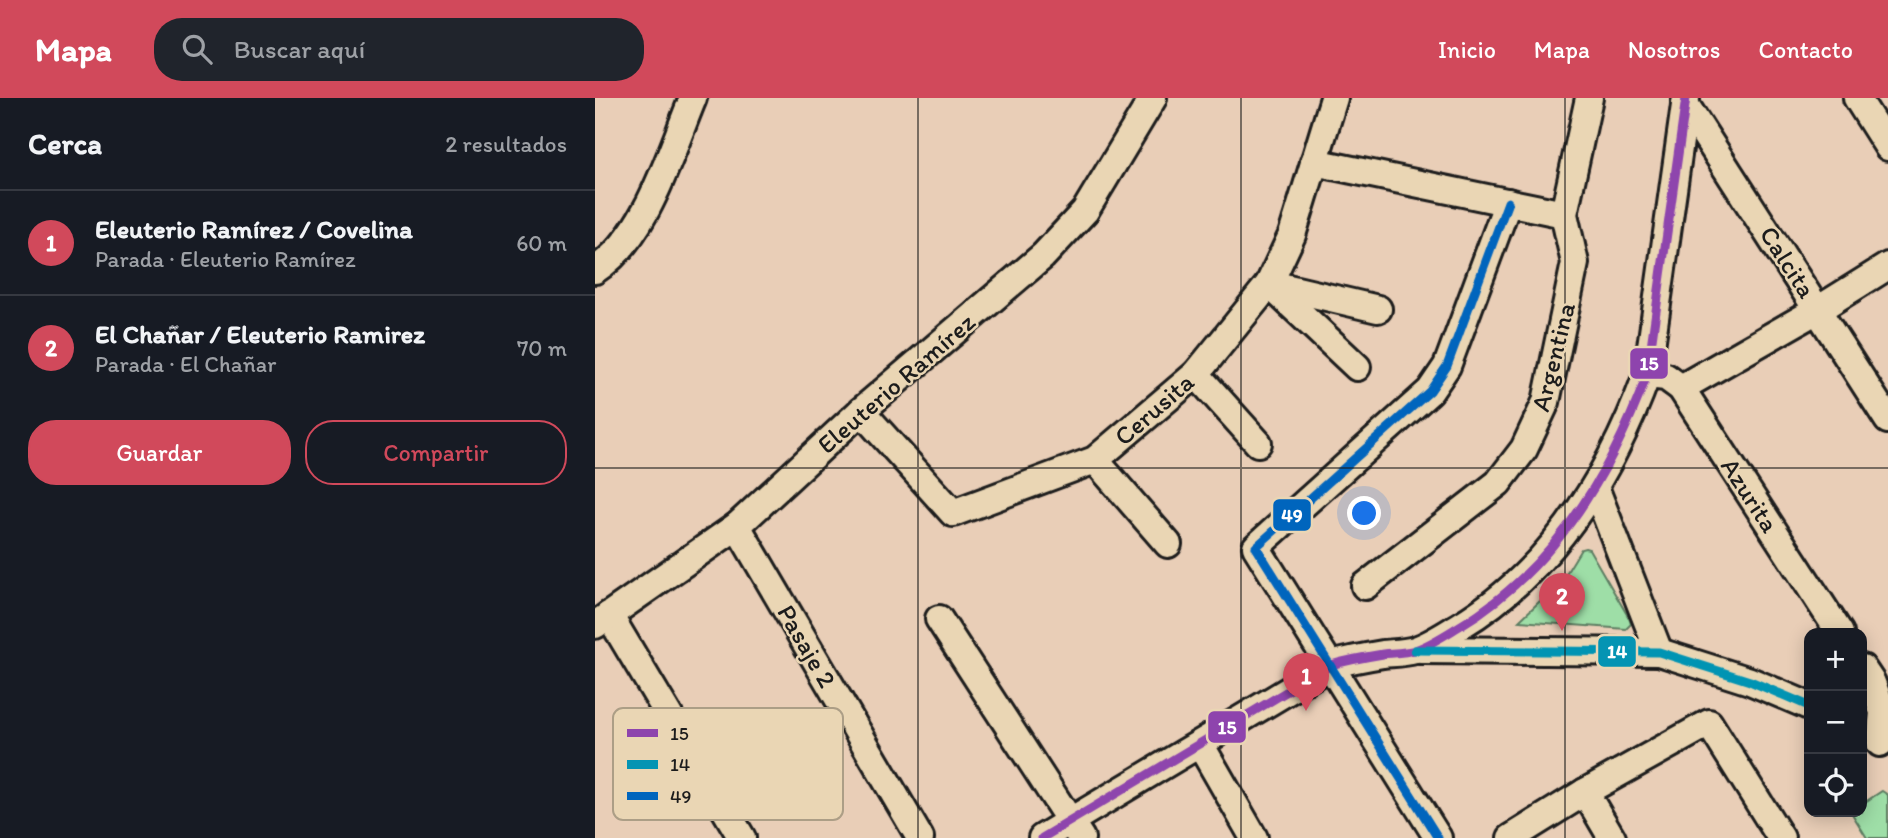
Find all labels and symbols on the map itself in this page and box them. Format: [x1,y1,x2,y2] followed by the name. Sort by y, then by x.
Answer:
[1753,220,1823,304] street label: Calcita
[1524,299,1582,415] street label: Argentina
[811,306,981,460] street label: Eleuterio Ramírez
[1629,347,1669,380] line badge: 15
[1640,352,1658,375] text: 15
[1108,365,1201,452] street label: Cerusita
[1714,452,1786,539] street label: Azurita
[1347,496,1381,530] your location
[1272,498,1312,532] line badge: 49
[1281,504,1303,527] text: 49
[1539,573,1585,631] pin: 2
[771,599,844,693] street label: Pasaje 2
[1597,635,1637,668] line badge: 14
[1607,640,1628,663] text: 14
[1283,653,1329,711] pin: 1
[613,708,843,820] legend
[1207,710,1247,744] line badge: 15
[1218,716,1236,739] text: 15
[670,722,689,745] text: 15
[670,753,690,776] text: 14
[670,785,691,808] text: 49

